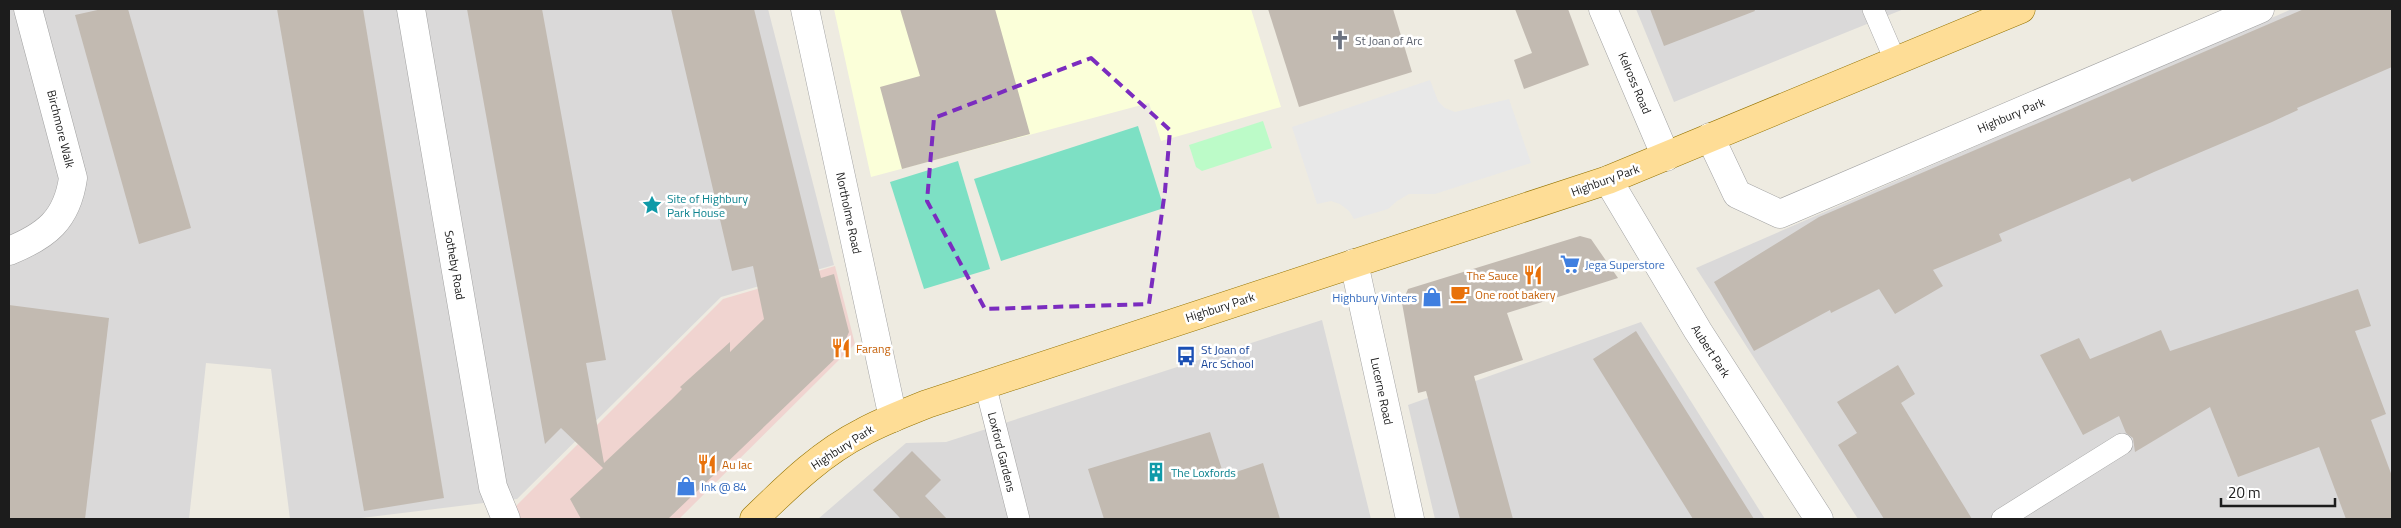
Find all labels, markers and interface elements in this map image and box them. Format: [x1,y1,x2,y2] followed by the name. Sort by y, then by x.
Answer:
[1329,29,1351,51] church icon: St Joan of Arc
[1355,31,1422,50] place label: St Joan of Arc
[1613,49,1657,117] street label: Kelross Road
[42,88,80,170] street label: Birchmore Walk
[1974,92,2048,138] street label: Highbury Park
[1568,159,1642,201] street label: Highbury Park
[831,170,867,256] street label: Northolme Road
[667,189,748,222] place label: Site of Highbury Park House
[641,194,663,216] place icon: Site of Highbury Park House
[440,229,470,301] street label: Sotheby Road
[1559,253,1581,275] supermarket icon: Jega Superstore
[1585,255,1665,274] place label: Jega Superstore
[1522,264,1544,286] restaurant icon: The Sauce
[1466,266,1518,285] place label: The Sauce
[1449,283,1471,305] cafe icon: One root bakery
[1475,285,1556,304] place label: One root bakery
[1421,286,1443,308] shop icon: Highbury Vinters
[1183,287,1257,327] street label: Highbury Park
[1332,288,1417,307] place label: Highbury Vinters
[1687,321,1735,381] street label: Aubert Park
[830,337,852,359] restaurant icon: Farang
[856,339,891,358] place label: Farang
[1201,340,1254,373] place label: St Joan of Arc School
[1175,345,1197,367] bus stop icon: St Joan of Arc School
[1366,355,1398,427] street label: Lucerne Road
[983,410,1021,495] street label: Loxford Gardens
[807,419,877,474] street label: Highbury Park
[696,453,718,475] restaurant icon: Au lac
[722,455,752,474] place label: Au lac
[1145,461,1167,483] building icon: The Loxfords
[1171,463,1236,482] place label: The Loxfords
[675,475,697,497] shop icon: Ink @ 84
[2221,476,2335,508] scale bar
[701,477,747,496] place label: Ink @ 84
[2228,481,2261,504] text: 20 m

